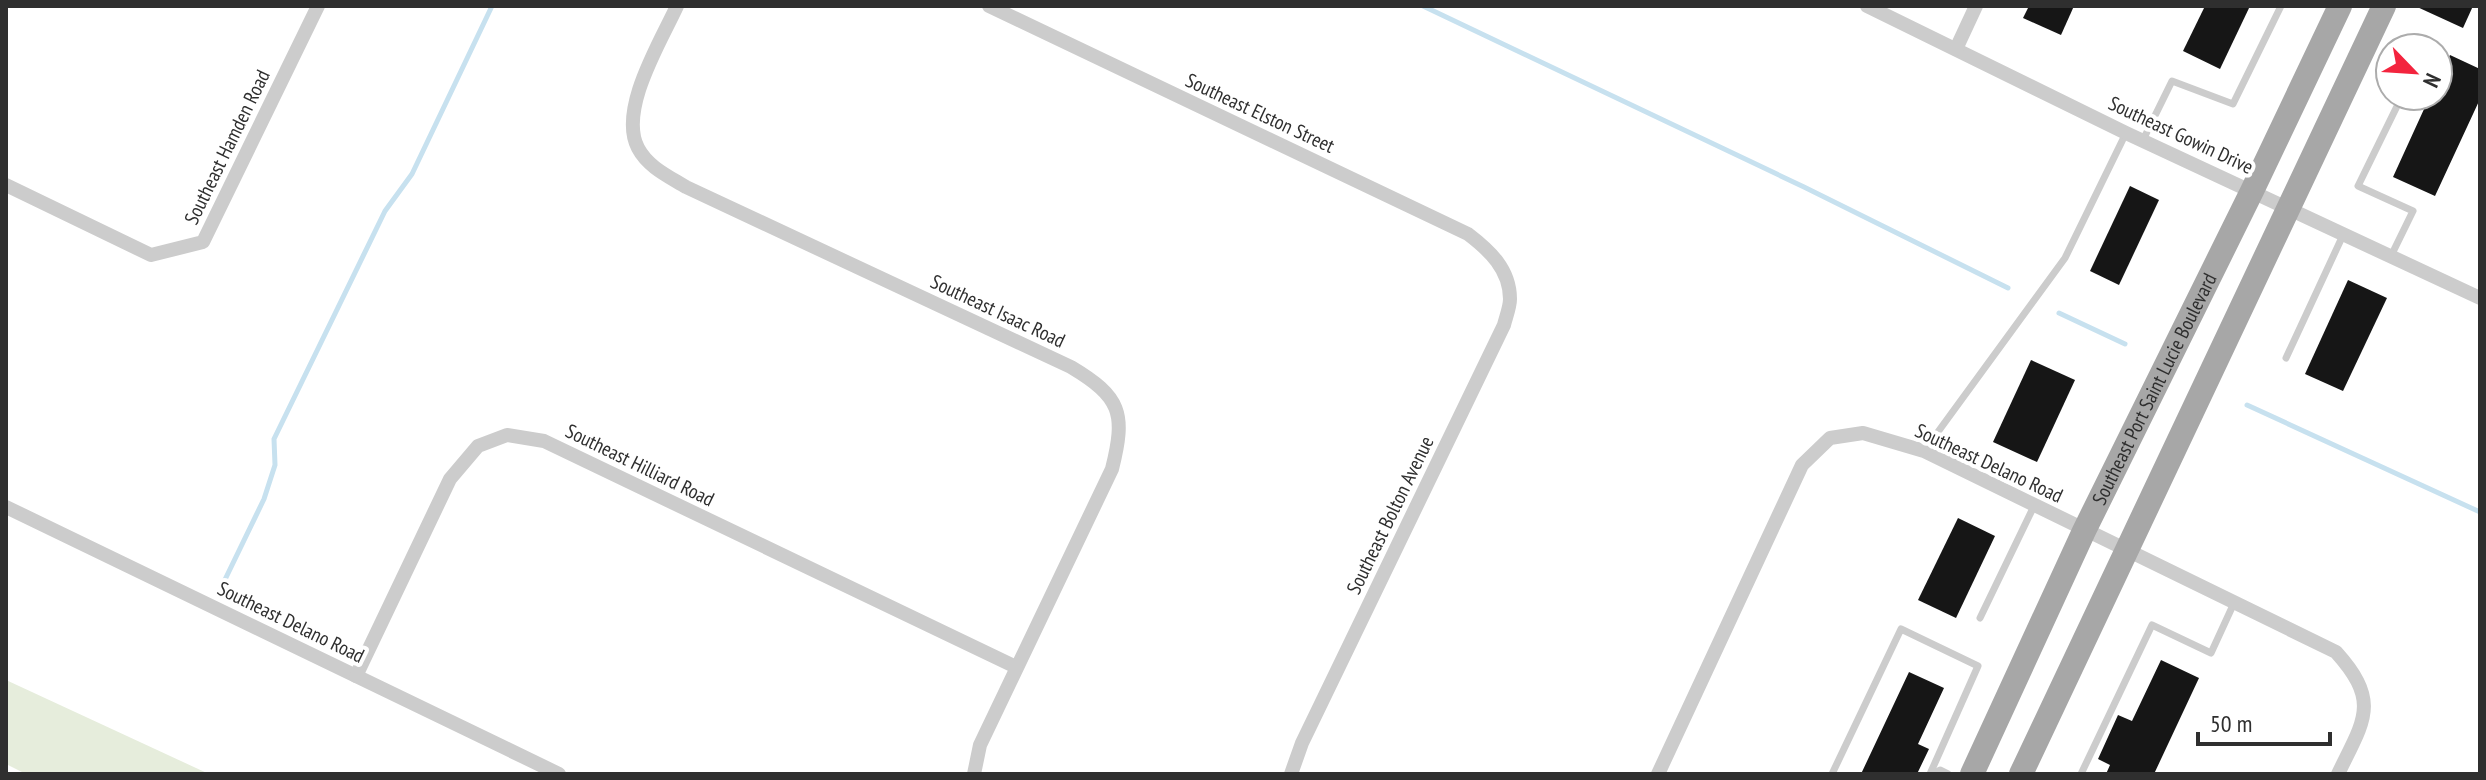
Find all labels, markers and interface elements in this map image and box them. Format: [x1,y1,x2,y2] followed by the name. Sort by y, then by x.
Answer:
[2374,32,2454,112] north arrow
[178,65,276,229] street label: Southeast Hamden Road
[1181,67,1339,159] street label: Southeast Elston Street
[2417,69,2447,92] text: N
[2104,90,2258,180] street label: Southeast Gowin Drive
[927,268,1069,354] street label: Southeast Isaac Road
[2086,269,2222,509] street label: Southeast Port Saint Lucie Boulevard
[1911,417,2067,509] street label: Southeast Delano Road
[561,418,719,512] street label: Southeast Hilliard Road
[1340,432,1440,598] street label: Southeast Bolton Avenue
[213,575,369,669] street label: Southeast Delano Road
[2198,696,2330,746] scale bar
[2210,708,2252,739] text: 50 m

